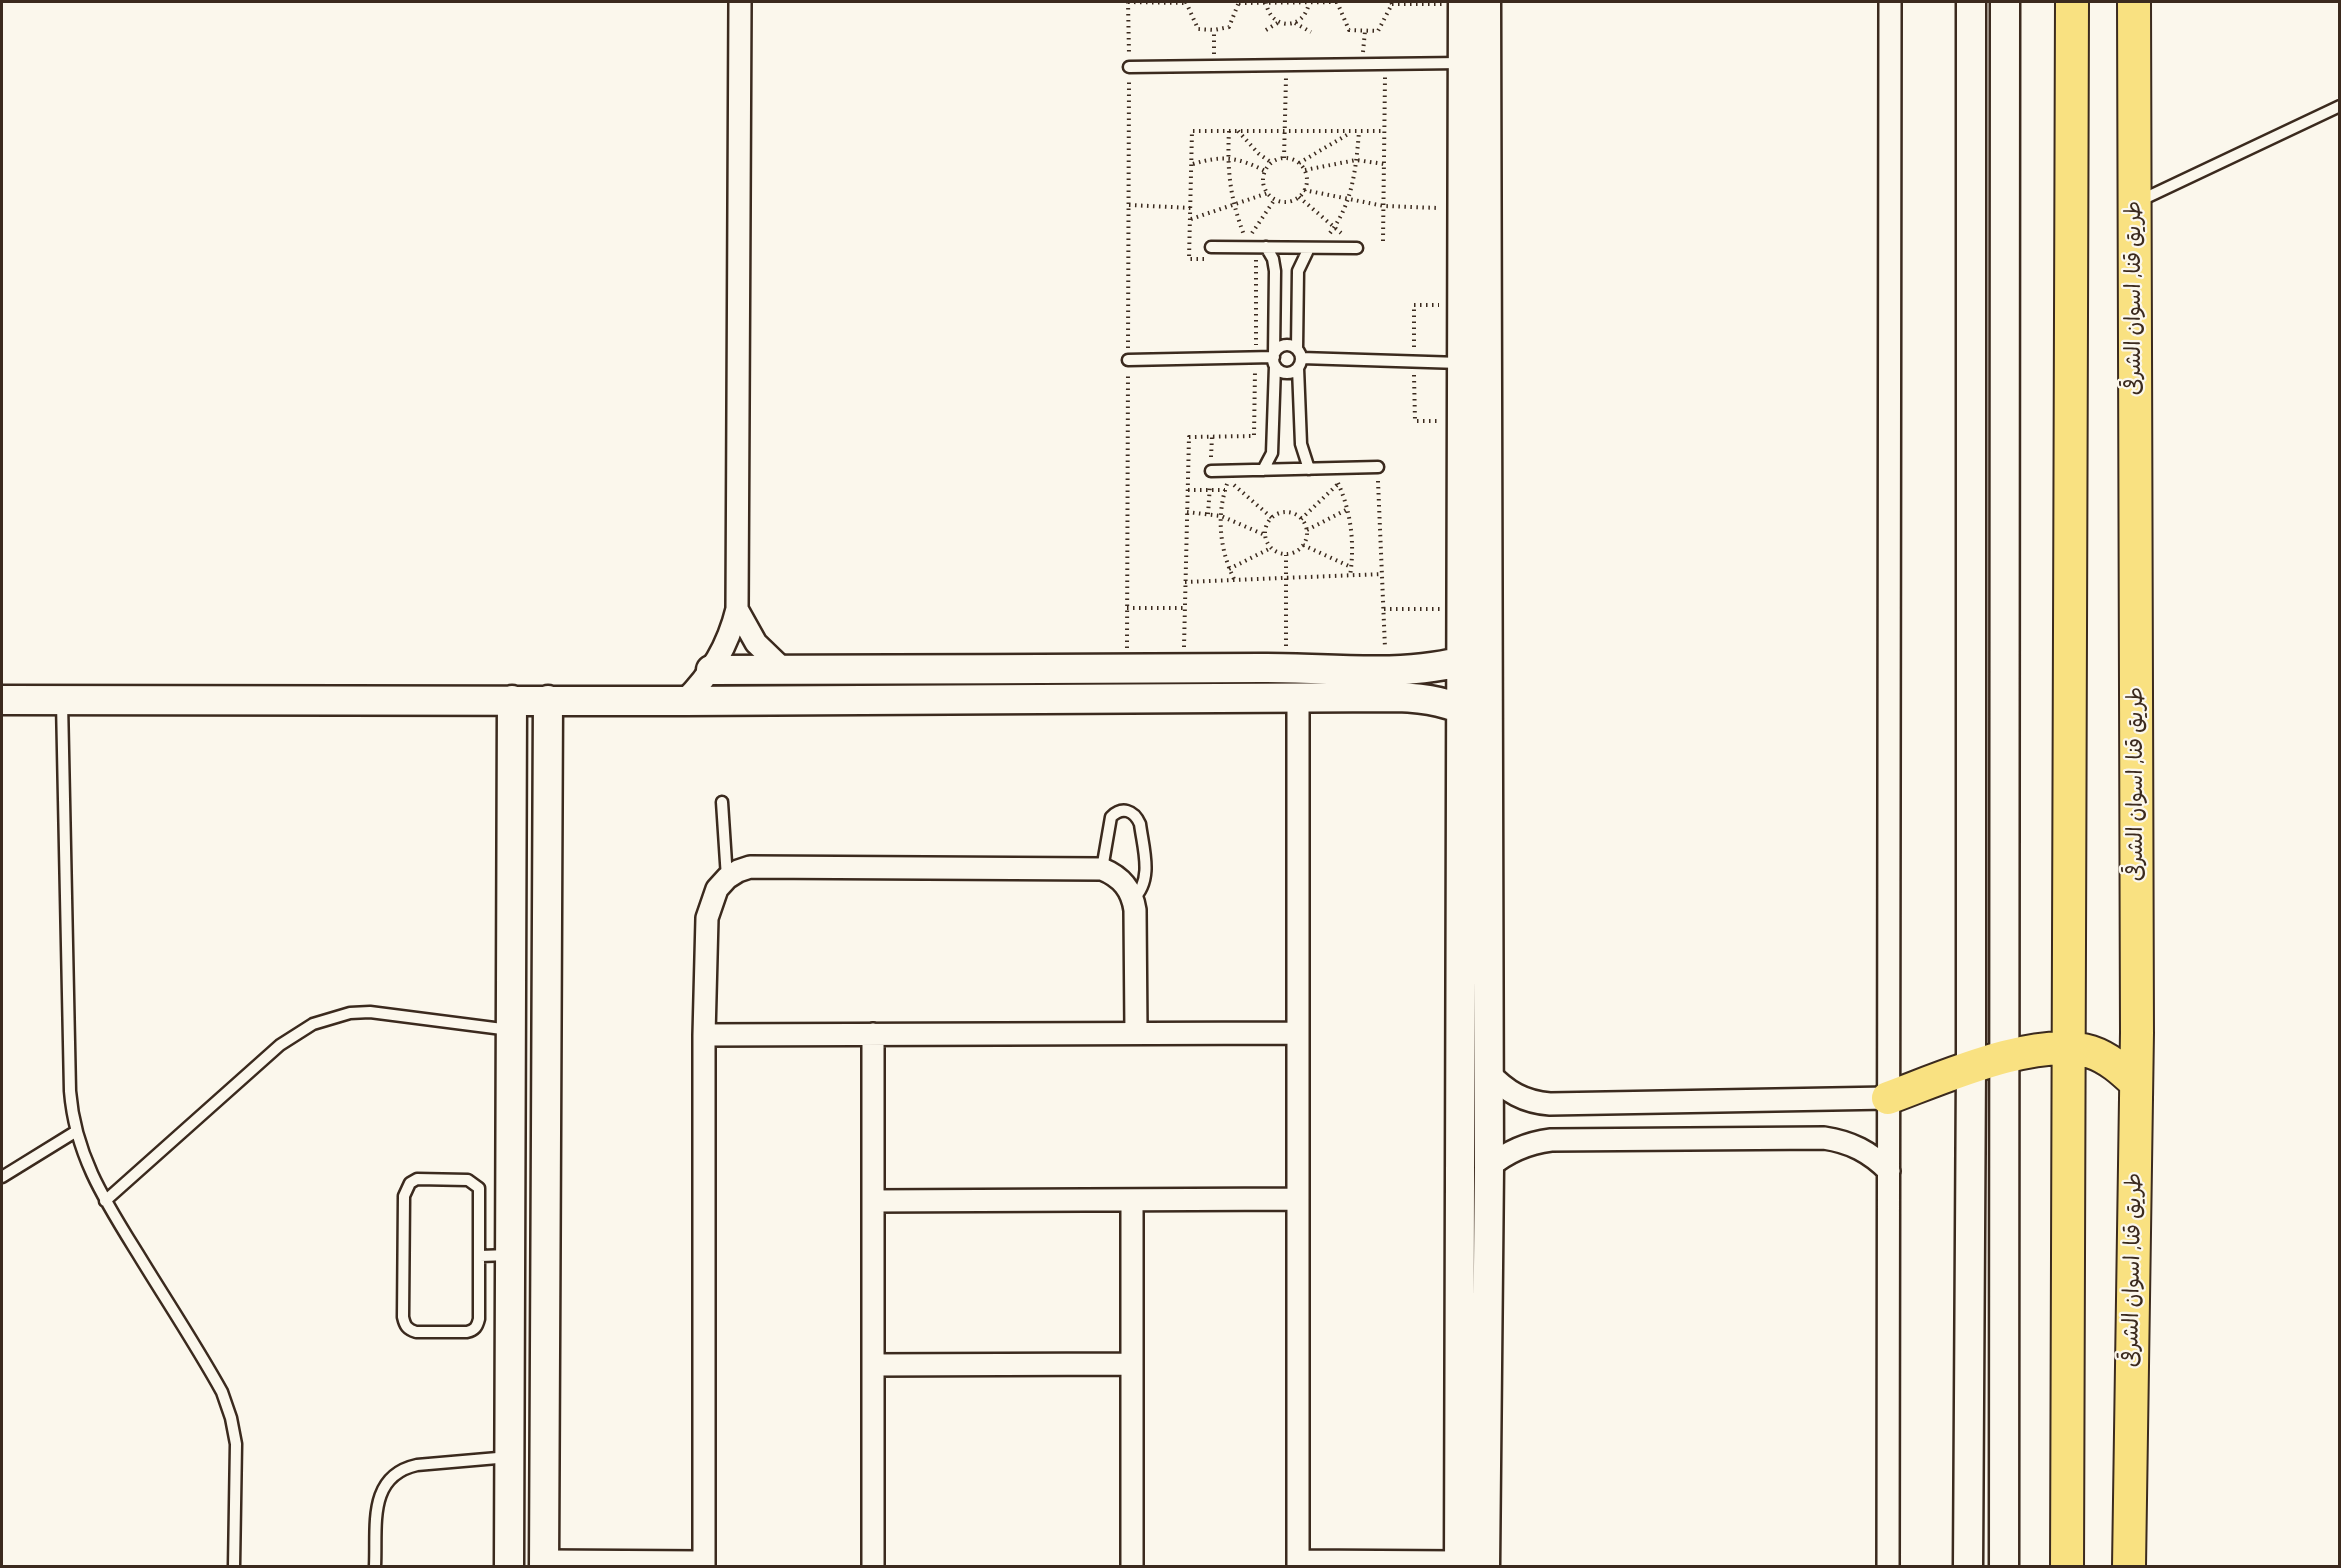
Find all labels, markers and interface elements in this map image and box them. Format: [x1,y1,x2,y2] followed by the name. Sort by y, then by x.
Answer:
[2121,201,2147,395] street label: طريق قنا, اسوان الشرقى
[2123,687,2149,881] street label: طريق قنا, اسوان الشرقى
[2118,1172,2148,1368] street label: طريق قنا, اسوان الشرقى

